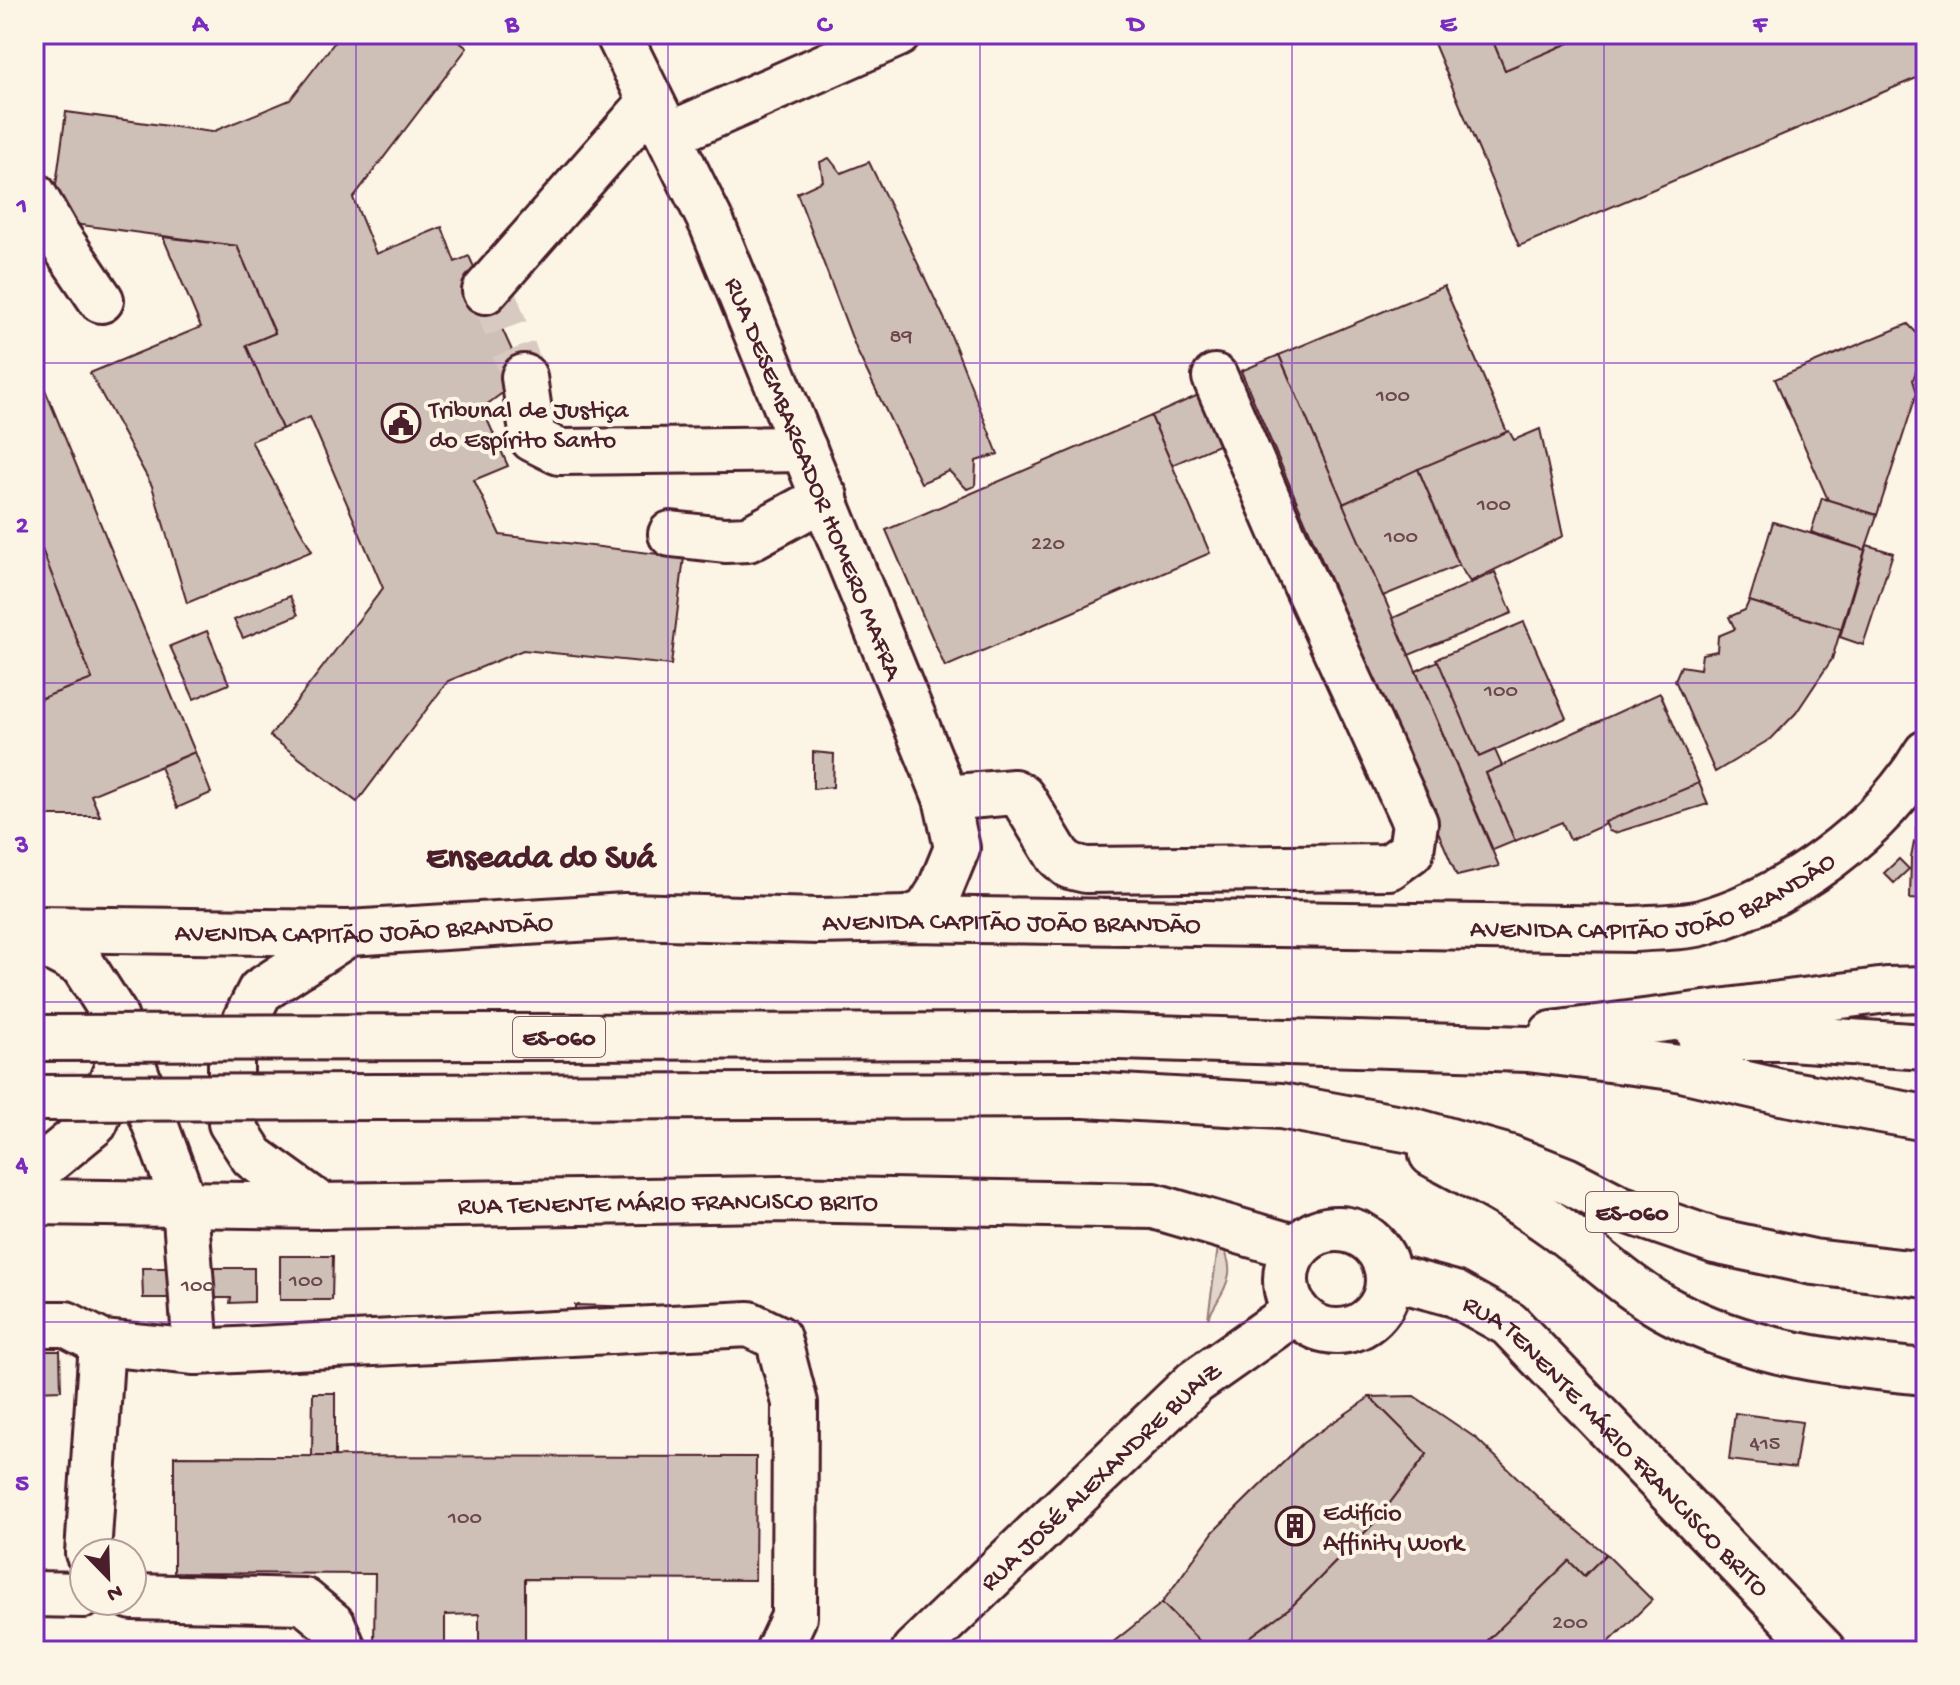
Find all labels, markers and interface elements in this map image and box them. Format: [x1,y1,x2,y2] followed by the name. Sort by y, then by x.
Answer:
[191,11,209,42] text: A
[504,11,520,42] text: B
[817,11,834,42] text: C
[1126,11,1146,42] text: D
[1440,11,1458,42] text: E
[1752,11,1768,42] text: F
[16,193,27,224] text: 1
[715,274,908,687] street label: RUA DESEMBARGADOR HOMERO MAFRA
[889,325,913,351] house number: 89
[1375,384,1410,410] house number: 100
[427,397,630,458] place label: Tribunal de Justiça do Espírito Santo
[380,402,422,444] public building icon: Tribunal de Justiça do Espírito Santo
[1476,493,1511,519] house number: 100
[16,512,29,543] text: 2
[1383,525,1418,551] house number: 100
[1031,532,1065,558] house number: 220
[1483,679,1518,705] house number: 100
[14,832,29,863] text: 3
[426,840,658,880] district label: Enseada do Suá
[1470,847,1843,949] street label: AVENIDA CAPITÃO JOÃO BRANDÃO
[822,908,1201,943] street label: AVENIDA CAPITÃO JOÃO BRANDÃO
[174,909,555,953] street label: AVENIDA CAPITÃO JOÃO BRANDÃO
[513,1017,605,1057] road number: ES-060
[15,1151,29,1182] text: 4
[458,1188,879,1224] street label: RUA TENENTE MÁRIO FRANCISCO BRITO
[1586,1192,1678,1232] road number: ES-060
[288,1269,323,1295] house number: 100
[180,1274,215,1300] house number: 100
[1456,1290,1774,1606] street label: RUA TENENTE MÁRIO FRANCISCO BRITO
[975,1357,1230,1599] street label: RUA JOSÉ ALEXANDRE BUAIZ
[1750,1432,1780,1458] house number: 415
[15,1470,29,1501] text: 5
[1323,1500,1466,1561] place label: Edifício Affinity Work
[1274,1505,1316,1547] building icon: Edifício Affinity Work
[447,1506,482,1532] house number: 100
[68,1537,148,1617] north arrow
[103,1577,126,1607] text: N
[1552,1611,1588,1637] house number: 200

